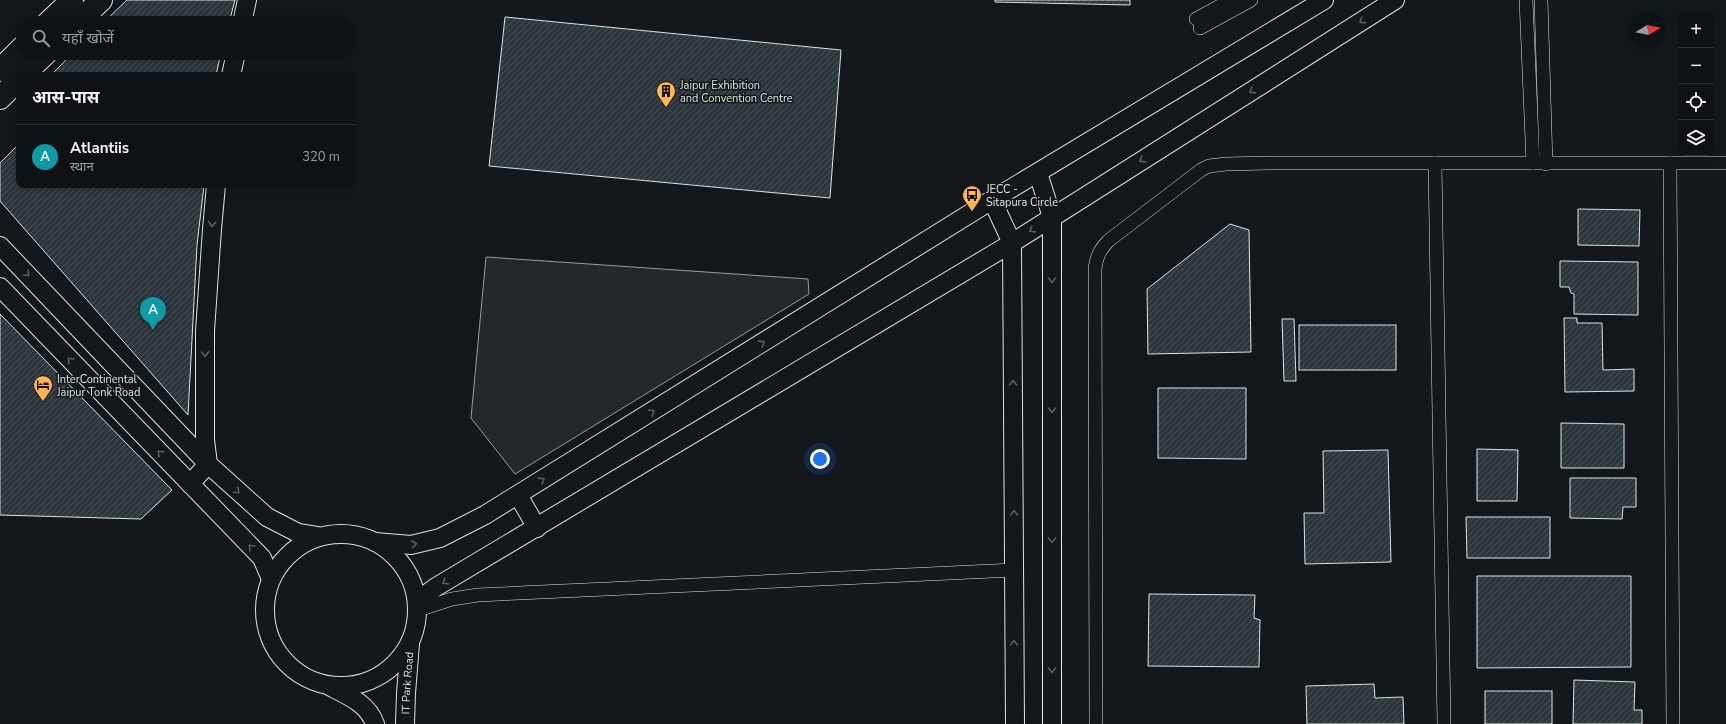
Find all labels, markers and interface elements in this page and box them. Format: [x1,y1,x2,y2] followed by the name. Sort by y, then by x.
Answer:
[1630,12,1666,48] north arrow
[1678,12,1714,156] map controls
[1678,12,1714,48] button: +
[16,16,356,60] search box
[1359,16,1366,24] one-way arrow
[30,27,52,49] icon: search
[62,28,114,48] text: यहाँ खोजें
[1678,48,1714,84] button: −
[679,78,793,106] place label: Jaipur Exhibition and Convention Centre
[655,80,677,108] building icon: Jaipur Exhibition and Convention Centre
[1678,84,1714,120] button: locate
[32,86,99,109] text: आस-पास
[1249,86,1256,93] one-way arrow
[1678,120,1714,156] button: layers
[70,138,129,158] text: Atlantiis
[40,148,50,166] text: A
[302,148,340,166] text: 320 m
[1139,155,1146,163] one-way arrow
[70,158,94,176] text: स्थान
[985,182,1058,210] place label: JECC - Sitapura Circle
[961,184,983,212] bus stop icon: JECC - Sitapura Circle
[208,221,217,227] one-way arrow
[1029,225,1036,233] one-way arrow
[22,269,30,277] one-way arrow
[1048,277,1056,283] one-way arrow
[140,297,166,330] pin: A
[758,341,765,348] one-way arrow
[201,351,209,357] one-way arrow
[67,357,75,365] one-way arrow
[56,372,140,400] place label: InterContinental Jaipur Tonk Road
[32,374,54,402] hotel icon: InterContinental Jaipur Tonk Road
[1009,380,1017,386] one-way arrow
[1048,407,1056,413] one-way arrow
[648,409,655,416] one-way arrow
[810,449,830,469] your location
[158,451,165,458] one-way arrow
[537,478,544,485] one-way arrow
[232,486,240,494] one-way arrow
[1010,510,1018,516] one-way arrow
[1048,537,1056,543] one-way arrow
[410,540,417,549] one-way arrow
[248,544,256,552] one-way arrow
[442,577,449,585] one-way arrow
[1010,640,1018,646] one-way arrow
[398,651,417,715] street label: IT Park Road
[1048,667,1056,673] one-way arrow

